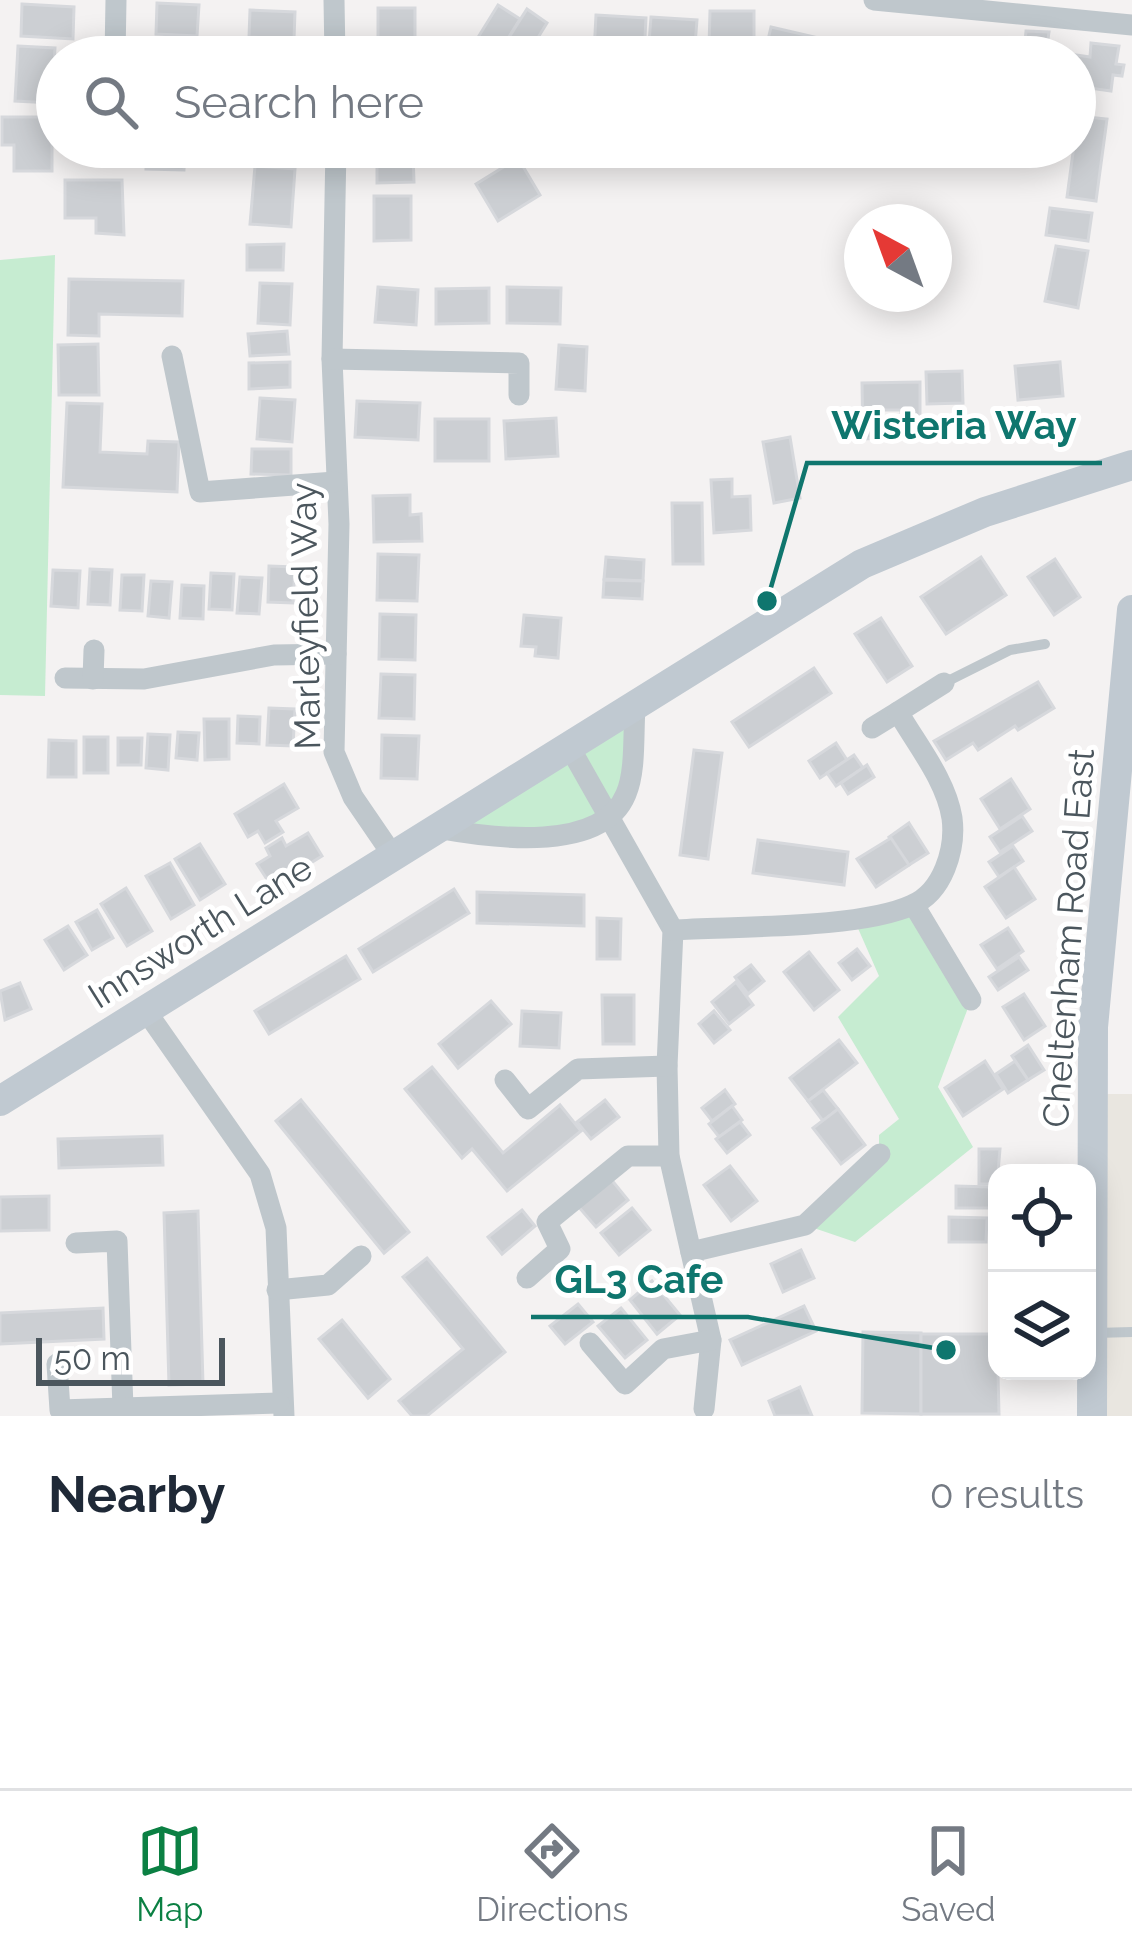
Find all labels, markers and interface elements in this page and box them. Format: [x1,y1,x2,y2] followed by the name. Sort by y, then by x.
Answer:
[36,36,1096,168] search box
[78,69,144,135] icon: search
[174,76,424,129] text: Search here
[844,204,952,312] north arrow
[807,388,1102,463] callout: Wisteria Way
[831,402,1077,448] text: Wisteria Way
[282,482,328,750] street label: Marleyfield Way
[1034,747,1102,1129] street label: Cheltenham Road East
[81,845,319,1017] street label: Innsworth Lane
[988,1164,1096,1380] map controls
[988,1164,1096,1272] button: locate
[531,1242,748,1317] callout: GL3 Cafe
[555,1256,723,1302] text: GL3 Cafe
[988,1272,1096,1380] button: layers
[36,1332,225,1385] scale bar
[54,1339,131,1378] text: 50 m
[48,1464,225,1524] text: Nearby
[930,1471,1084,1517] text: 0 results
[136,1818,203,1929] tab: Map
[476,1818,629,1929] tab: Directions
[901,1818,996,1929] tab: Saved

